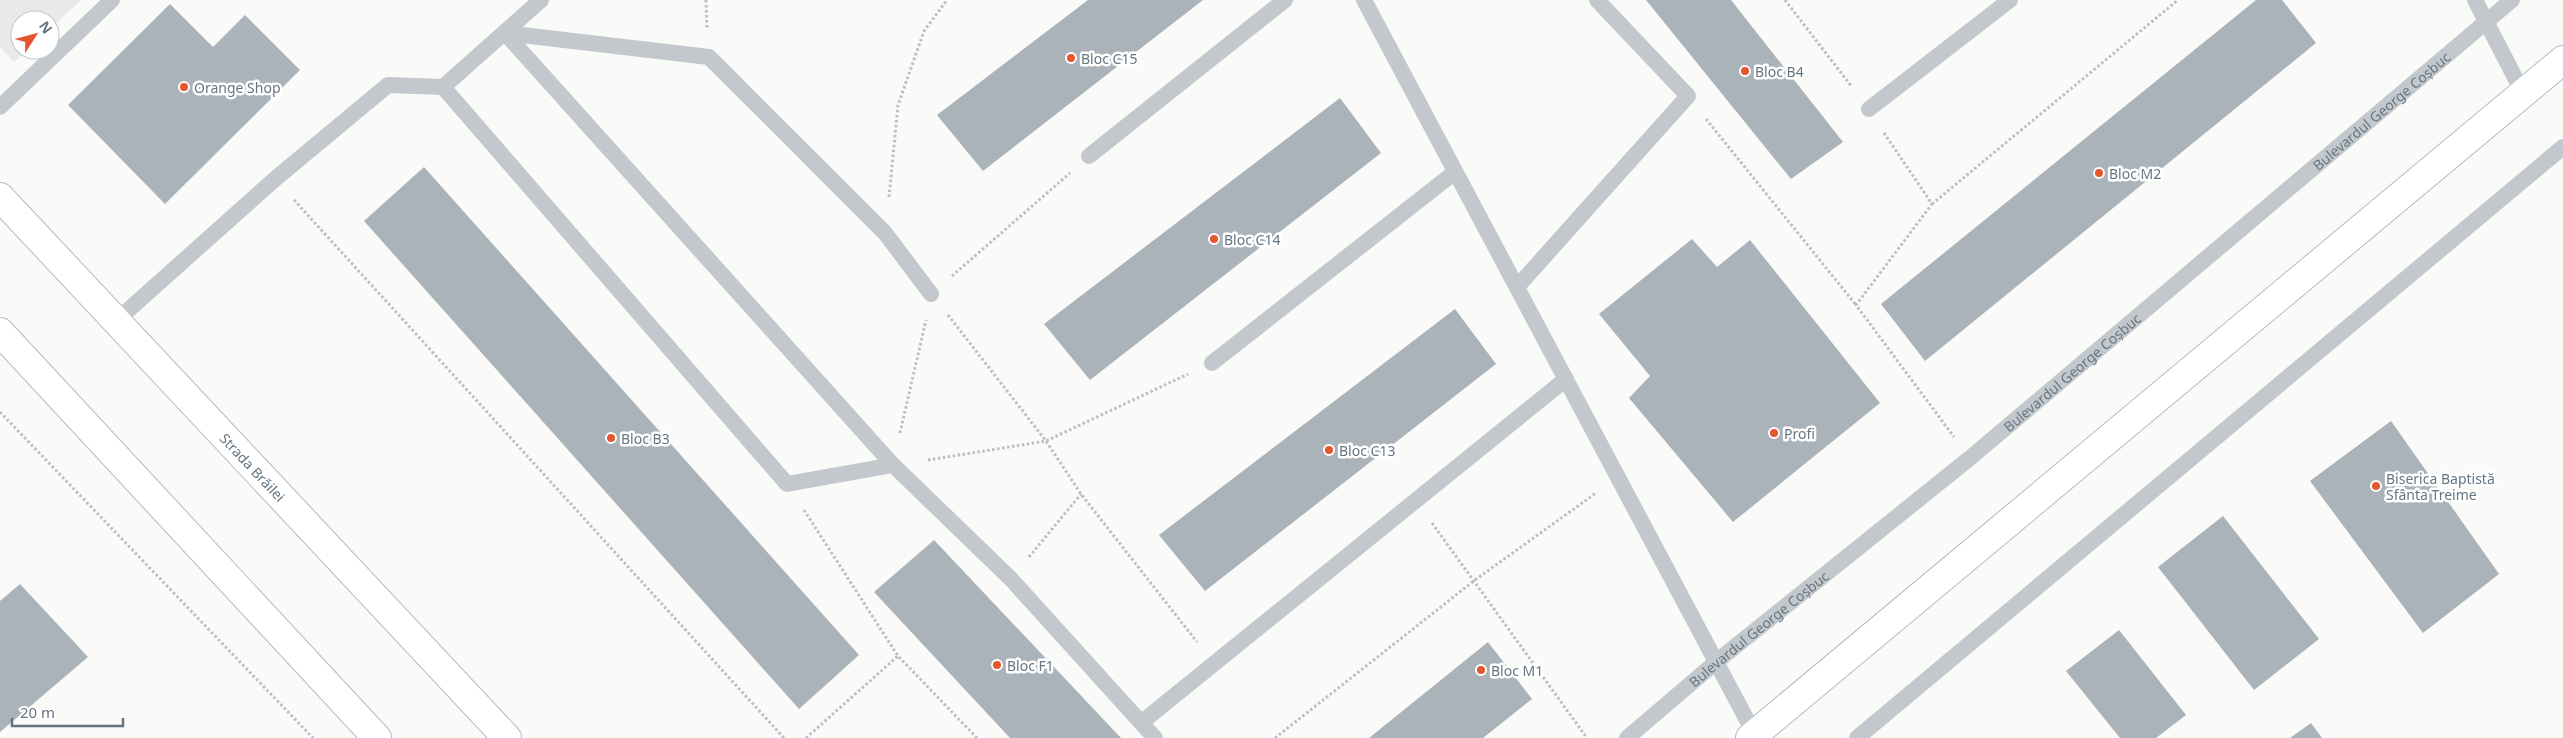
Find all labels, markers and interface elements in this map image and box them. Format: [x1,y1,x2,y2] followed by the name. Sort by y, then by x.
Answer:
[10,10,60,60] north arrow
[35,17,57,37] text: N
[2308,47,2454,174] street label: Bulevardul George Coșbuc
[1081,49,1137,68] place label: Bloc C15
[1065,52,1077,64] marker: Bloc C15
[1755,62,1804,81] place label: Bloc B4
[1739,65,1751,77] marker: Bloc B4
[194,78,281,97] place label: Orange Shop
[178,81,190,93] marker: Orange Shop
[2109,164,2161,183] place label: Bloc M2
[2093,167,2105,179] marker: Bloc M2
[1224,230,1280,249] place label: Bloc C14
[1208,233,1220,245] marker: Bloc C14
[1999,308,2145,436] street label: Bulevardul George Coșbuc
[1784,424,1815,443] place label: Profi
[1768,427,1780,439] marker: Profi
[216,429,290,505] street label: Strada Brăilei
[621,429,670,448] place label: Bloc B3
[605,432,617,444] marker: Bloc B3
[1339,441,1395,460] place label: Bloc C13
[1323,444,1335,456] marker: Bloc C13
[2386,469,2495,504] place label: Biserica Baptistă Sfânta Treime
[2370,480,2382,492] marker: Biserica Baptistă Sfânta Treime
[1684,566,1832,691] street label: Bulevardul George Coșbuc
[1007,656,1054,675] place label: Bloc F1
[991,659,1003,671] marker: Bloc F1
[1491,661,1543,680] place label: Bloc M1
[1475,664,1487,676] marker: Bloc M1
[12,696,124,728] scale bar
[20,702,55,722] text: 20 m

